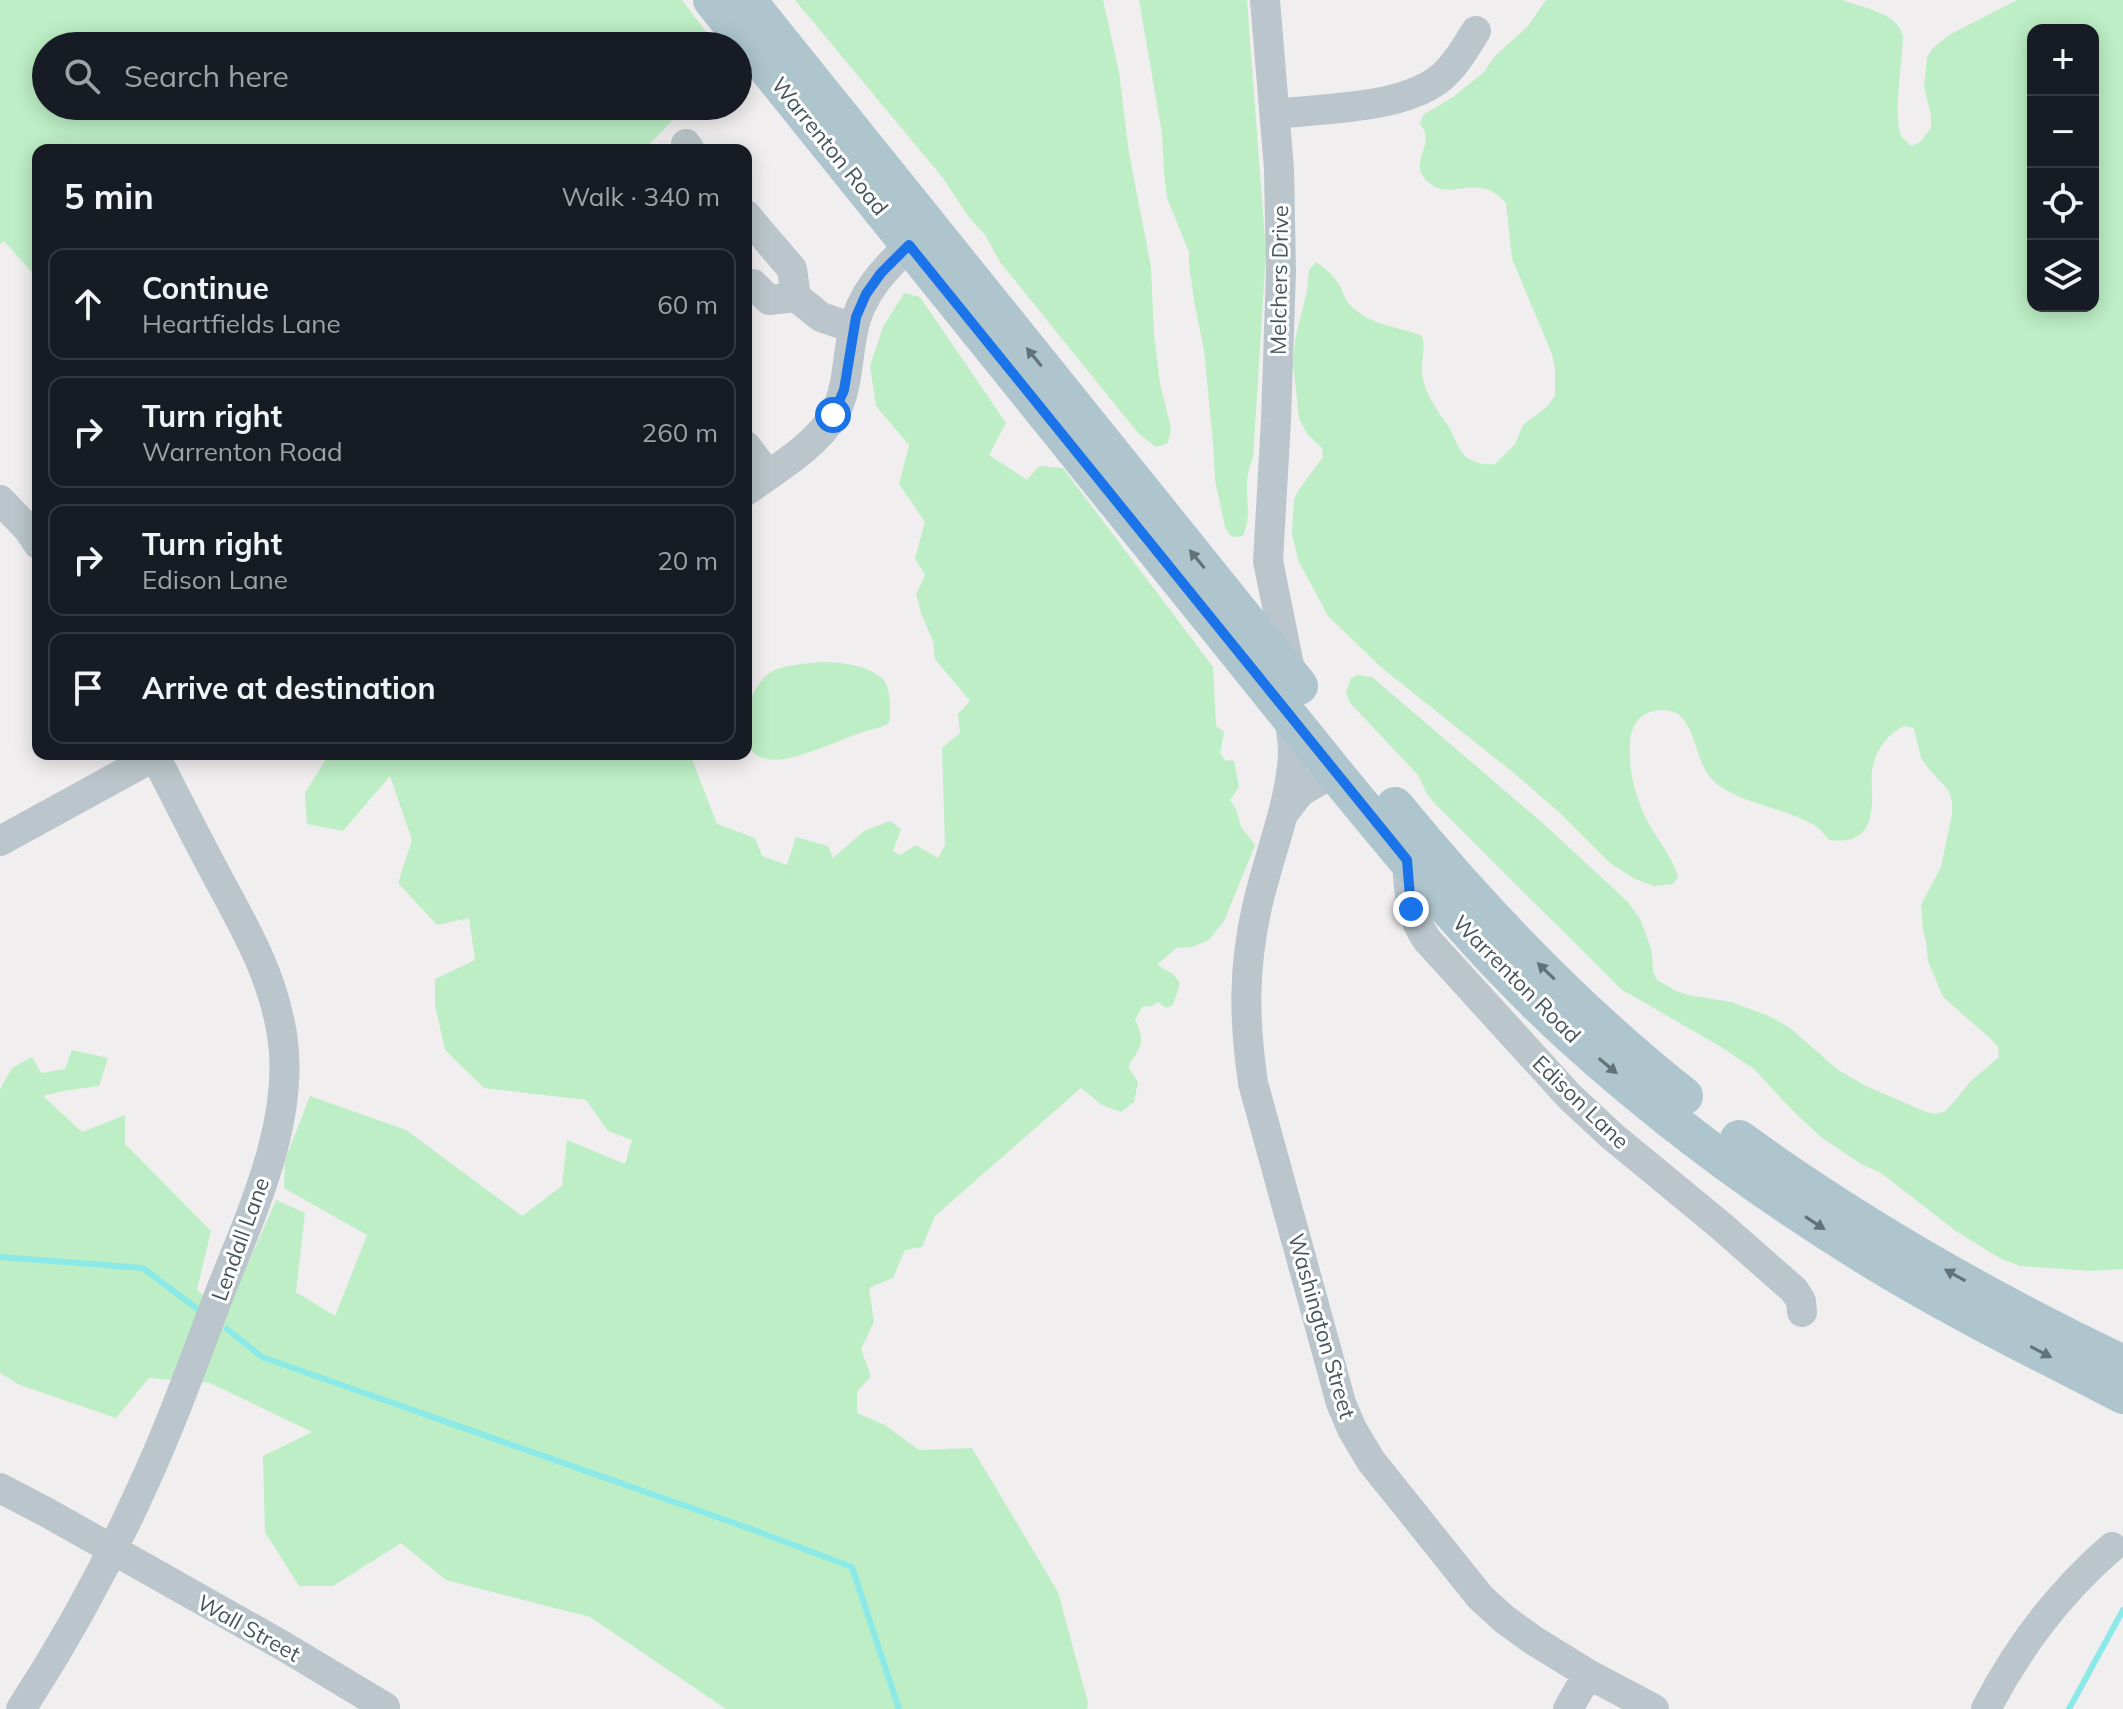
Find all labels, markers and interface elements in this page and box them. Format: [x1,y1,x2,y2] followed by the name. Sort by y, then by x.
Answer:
[2027,24,2099,312] map controls
[2027,24,2099,96] button: +
[32,32,752,120] search box
[60,54,104,98] icon: search
[124,57,289,95] text: Search here
[766,71,894,221] street label: Warrenton Road
[2027,96,2099,168] button: −
[2027,168,2099,240] button: locate
[64,175,154,218] text: 5 min
[561,180,720,213] text: Walk · 340 m
[1264,205,1294,355] street label: Melchers Drive
[2027,240,2099,312] button: layers
[142,269,269,307] text: Continue
[66,282,110,326] icon: ahead
[657,288,718,321] text: 60 m
[142,307,341,340] text: Heartfields Lane
[1025,346,1042,367] one-way arrow
[142,397,282,435] text: Turn right
[815,397,851,433] route start
[66,410,110,454] icon: right
[642,416,718,449] text: 260 m
[142,435,343,468] text: Warrenton Road
[142,525,282,563] text: Turn right
[66,538,110,582] icon: right
[657,544,718,577] text: 20 m
[1189,549,1205,569] one-way arrow
[142,563,288,596] text: Edison Lane
[66,666,110,710] icon: arrive
[142,669,436,707] text: Arrive at destination
[1393,891,1429,927] route end
[1447,909,1587,1049] street label: Warrenton Road
[1537,962,1556,980] one-way arrow
[1527,1049,1635,1155] street label: Edison Lane
[1598,1057,1618,1074] one-way arrow
[205,1173,275,1305] street label: Lendall Lane
[1804,1216,1826,1230] one-way arrow
[1282,1230,1362,1422] street label: Washington Street
[1944,1269,1966,1283] one-way arrow
[2029,1345,2052,1358] one-way arrow
[193,1588,306,1668] street label: Wall Street

